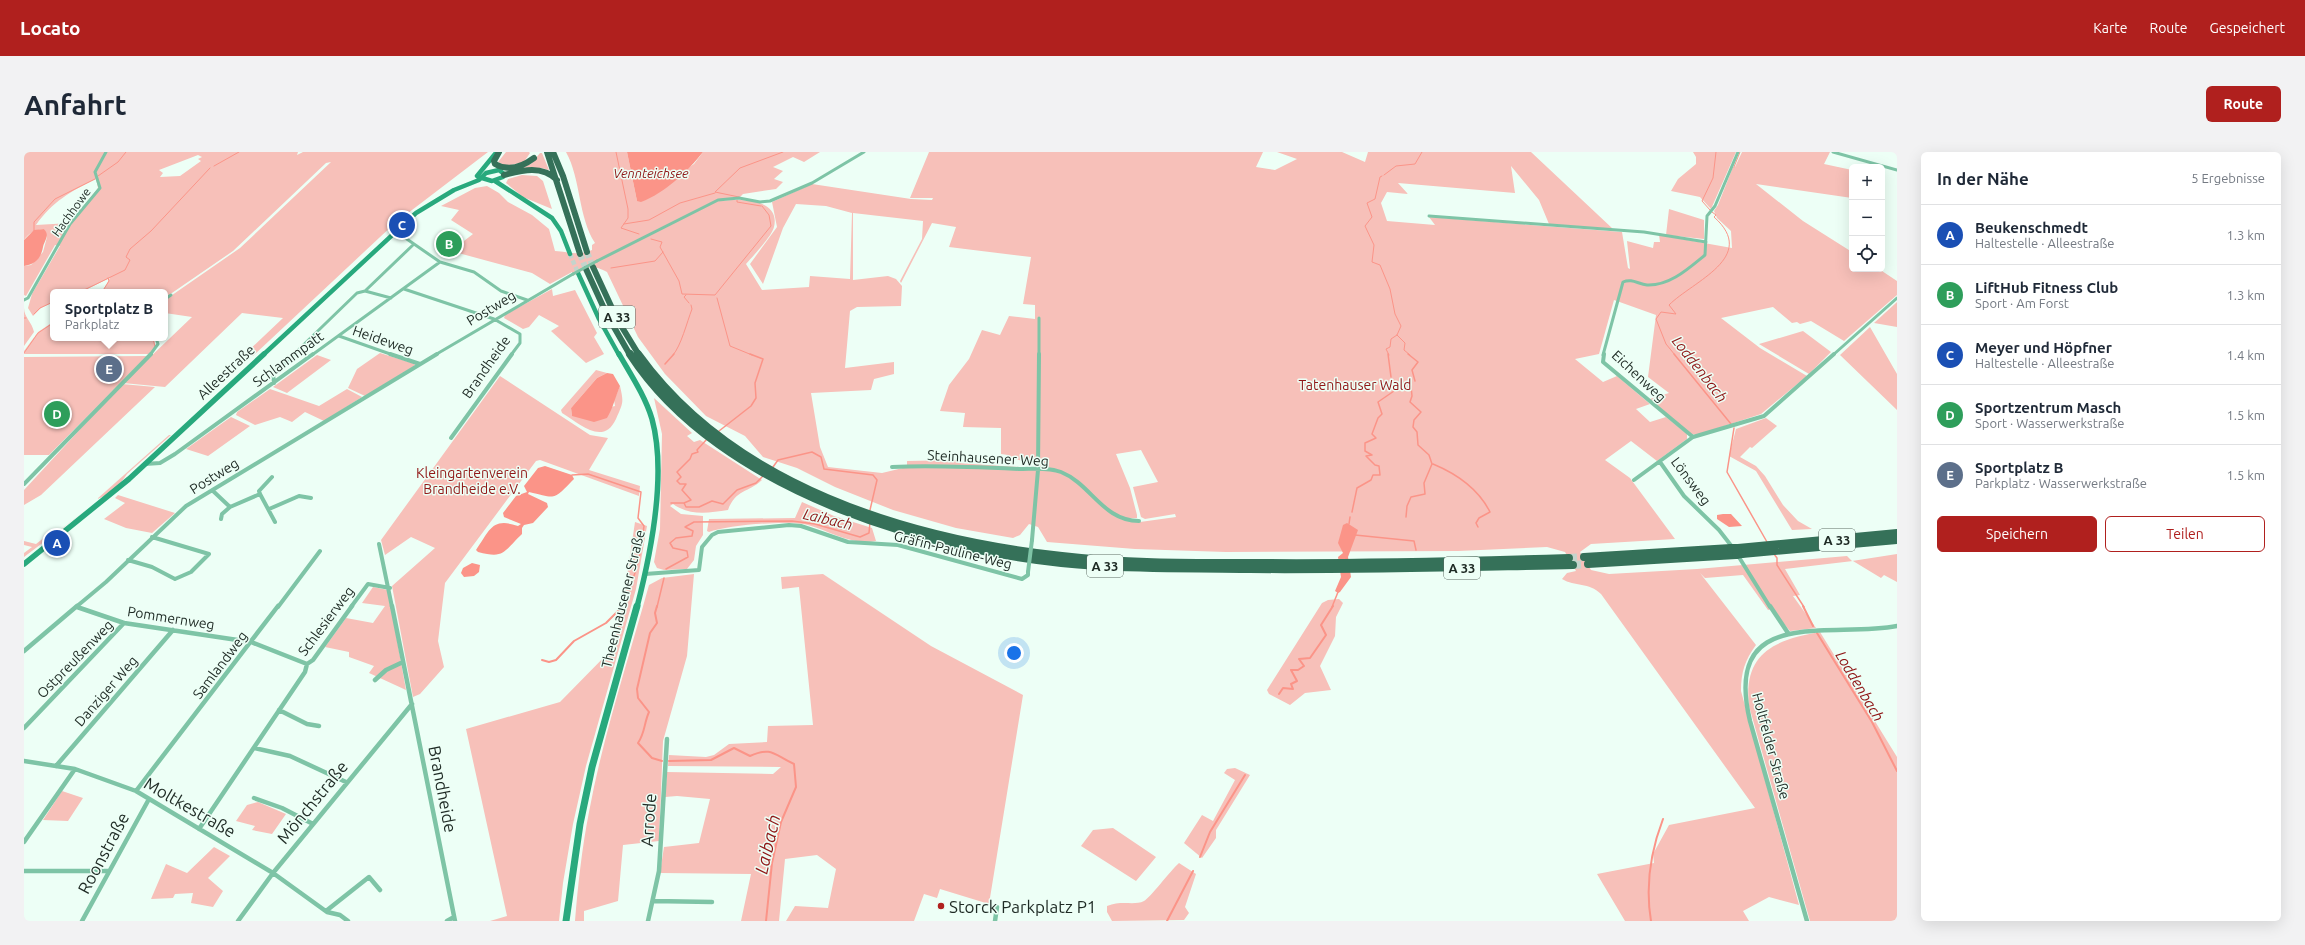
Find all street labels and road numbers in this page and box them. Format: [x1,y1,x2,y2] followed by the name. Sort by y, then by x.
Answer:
[49,185,93,239] street label: Hachhowe
[463,287,519,329] street label: Postweg
[599,306,635,328] road number: A 33
[350,322,416,358] street label: Heideweg
[250,328,327,390] street label: Schlammpatt
[459,333,513,401] street label: Brandheide
[194,342,258,402] street label: Alleestraße
[1609,347,1669,405] street label: Eichenweg
[927,447,1049,469] street label: Steinhausener Weg
[1668,454,1714,508] street label: Lönsweg
[187,455,241,497] street label: Postweg
[598,528,648,670] street label: Theenhausener Straße
[892,528,1014,572] street label: Gräfin-Pauline-Weg
[1819,529,1855,551] road number: A 33
[1087,555,1123,577] road number: A 33
[1444,557,1480,579] road number: A 33
[295,583,357,659] street label: Schlesierweg
[126,603,216,633] street label: Pommernweg
[34,617,116,701] street label: Ostpreußenweg
[189,628,251,702] street label: Samlandweg
[71,653,141,729] street label: Danziger Weg
[1749,691,1793,801] street label: Holtfelder Straße
[425,744,461,834] street label: Brandheide
[273,757,351,847] street label: Mönchstraße
[141,773,239,841] street label: Moltkestraße
[637,793,659,847] street label: Arrode
[74,809,132,897] street label: Roonstraße

